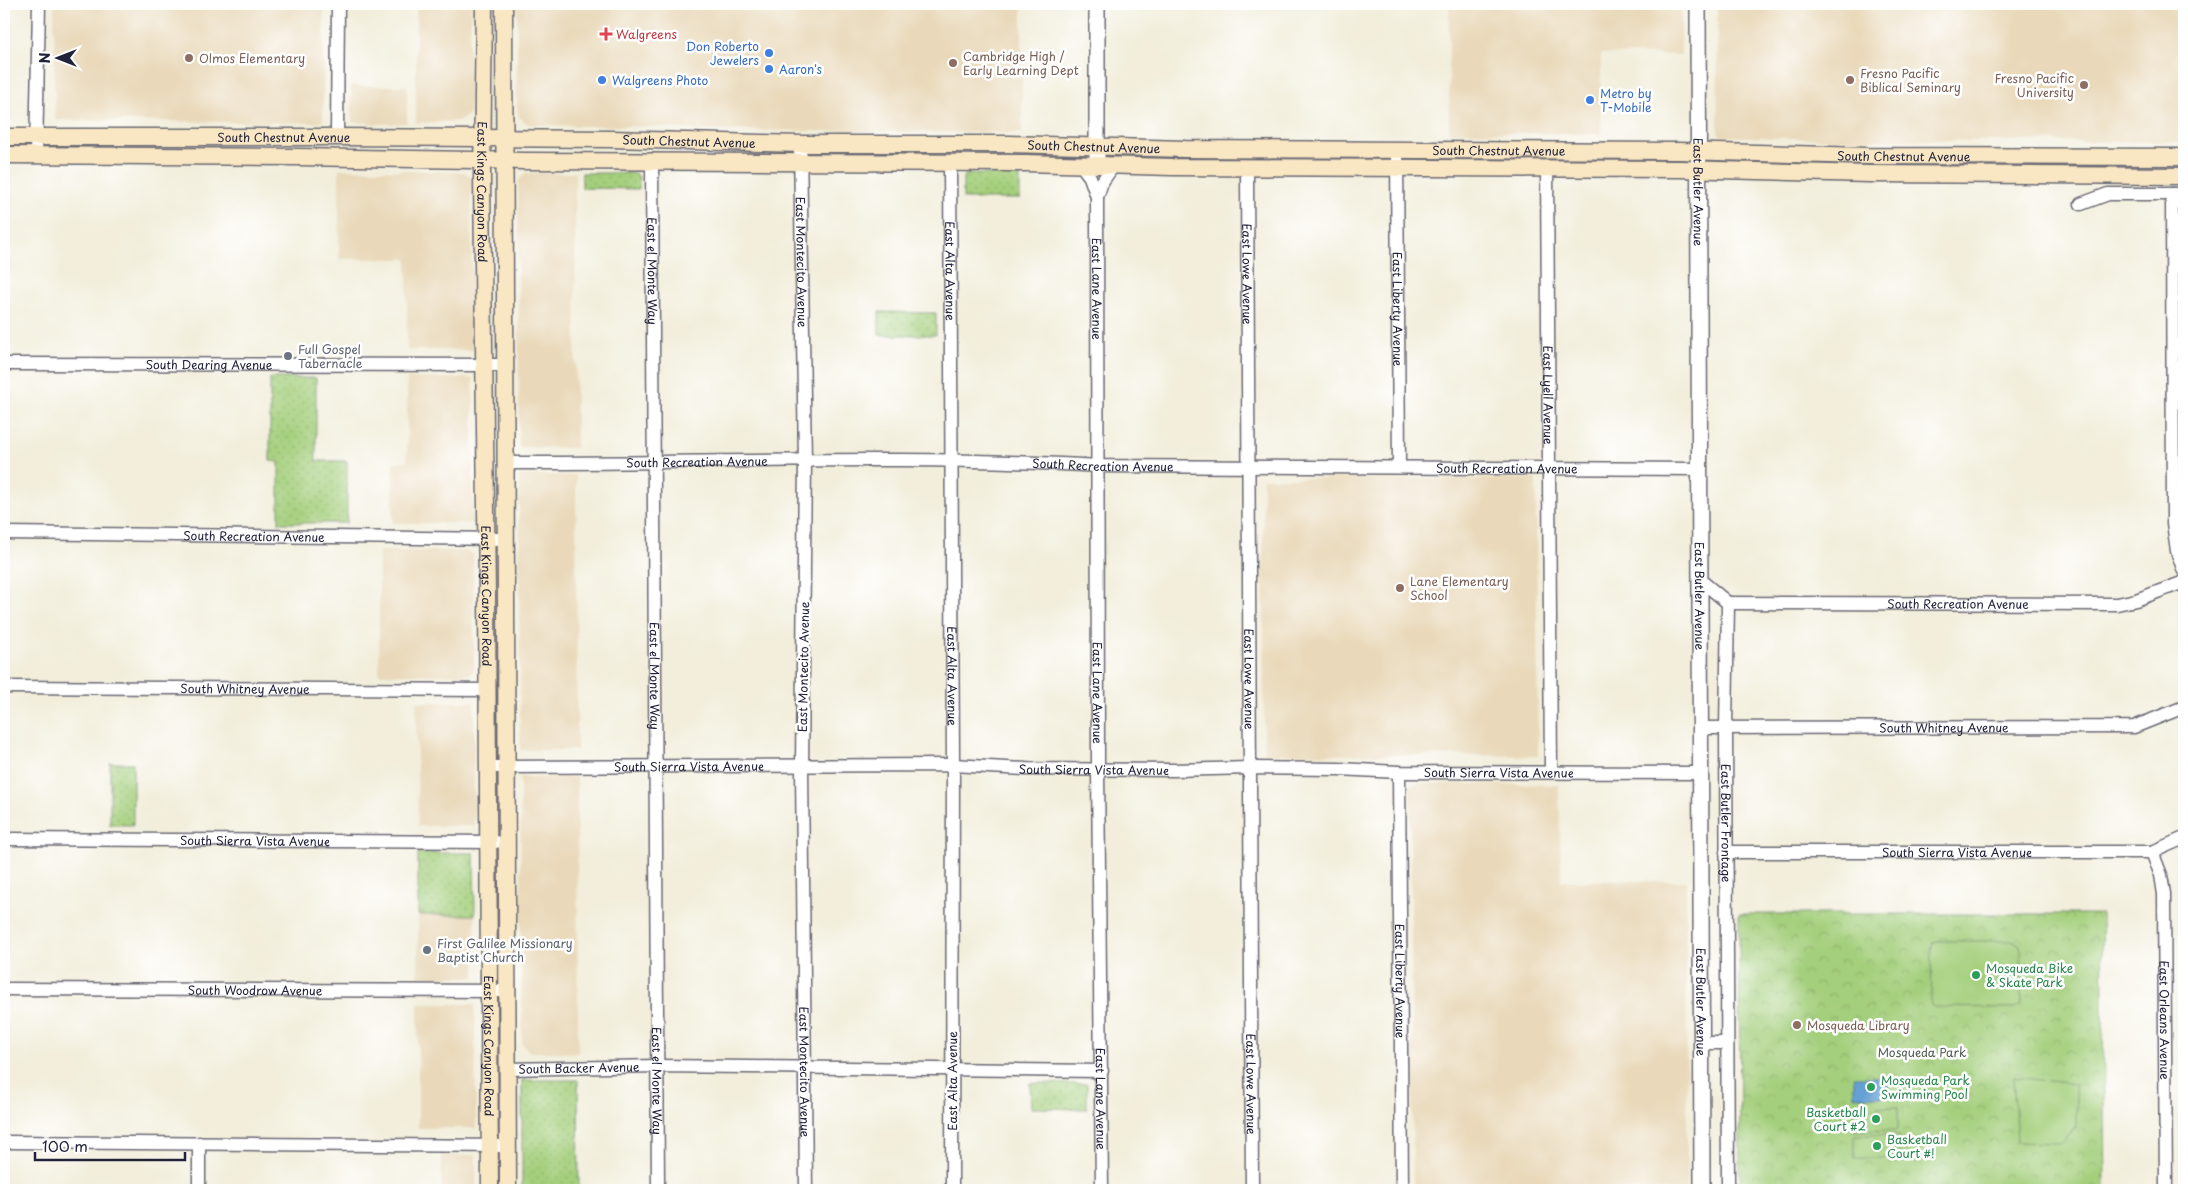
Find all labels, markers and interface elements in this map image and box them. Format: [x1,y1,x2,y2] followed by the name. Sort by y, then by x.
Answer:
[616,25,677,43] place label: Walgreens
[600,28,612,40] marker: Walgreens
[32,32,82,82] north arrow
[686,37,760,69] place label: Don Roberto Jewelers
[763,47,775,59] marker: Don Roberto Jewelers
[963,47,1079,79] place label: Cambridge High / Early Learning Dept
[199,49,305,67] place label: Olmos Elementary
[34,52,55,64] text: N
[183,52,195,64] marker: Olmos Elementary
[947,57,959,69] marker: Cambridge High / Early Learning Dept
[779,60,823,78] place label: Aaron's
[763,63,775,75] marker: Aaron's
[1860,64,1961,96] place label: Fresno Pacific Biblical Seminary
[1994,69,2074,101] place label: Fresno Pacific University
[612,71,708,89] place label: Walgreens Photo
[596,74,608,86] marker: Walgreens Photo
[1844,74,1856,86] marker: Fresno Pacific Biblical Seminary
[2078,79,2090,91] marker: Fresno Pacific University
[1600,84,1652,116] place label: Metro by T-Mobile
[1584,94,1596,106] marker: Metro by T-Mobile
[473,121,492,263] street label: East Kings Canyon Road
[217,128,351,146] street label: South Chestnut Avenue
[622,130,756,152] street label: South Chestnut Avenue
[1027,135,1161,157] street label: South Chestnut Avenue
[1689,138,1708,247] street label: East Butler Avenue
[1432,141,1566,160] street label: South Chestnut Avenue
[1837,146,1971,165] street label: South Chestnut Avenue
[792,196,812,328] street label: East Montecito Avenue
[643,217,662,325] street label: East el Monte Way
[941,221,960,321] street label: East Alta Avenue
[1238,223,1257,325] street label: East Lowe Avenue
[1088,238,1106,340] street label: East Lane Avenue
[1389,252,1407,367] street label: East Liberty Avenue
[298,340,363,372] place label: Full Gospel Tabernacle
[1539,345,1558,445] street label: East Lyell Avenue
[282,350,294,362] marker: Full Gospel Tabernacle
[146,355,273,374] street label: South Dearing Avenue
[626,452,768,472] street label: South Recreation Avenue
[1032,454,1174,475] street label: South Recreation Avenue
[1436,459,1578,477] street label: South Recreation Avenue
[477,525,496,667] street label: East Kings Canyon Road
[183,526,325,546] street label: South Recreation Avenue
[1691,542,1709,651] street label: East Butler Avenue
[1410,572,1509,604] place label: Lane Elementary School
[1394,582,1406,594] marker: Lane Elementary School
[1887,594,2029,613] street label: South Recreation Avenue
[793,601,813,732] street label: East Montecito Avenue
[646,622,664,730] street label: East el Monte Way
[943,626,962,726] street label: East Alta Avenue
[1240,628,1259,730] street label: East Lowe Avenue
[1089,642,1107,744] street label: East Lane Avenue
[180,679,310,698] street label: South Whitney Avenue
[1879,718,2009,737] street label: South Whitney Avenue
[614,757,764,775] street label: South Sierra Vista Avenue
[1018,760,1169,779] street label: South Sierra Vista Avenue
[1424,763,1574,782] street label: South Sierra Vista Avenue
[1717,764,1736,882] street label: East Butler Frontage
[180,831,330,850] street label: South Sierra Vista Avenue
[1882,843,2032,861] street label: South Sierra Vista Avenue
[1391,924,1410,1039] street label: East Liberty Avenue
[437,934,573,966] place label: First Galilee Missionary Baptist Church
[421,944,433,956] marker: First Galilee Missionary Baptist Church
[1692,948,1711,1057] street label: East Butler Avenue
[1986,959,2073,991] place label: Mosqueda Bike & Skate Park
[2155,960,2174,1080] street label: East Orleans Avenue
[1970,969,1982,981] marker: Mosqueda Bike & Skate Park
[480,975,499,1117] street label: East Kings Canyon Road
[188,981,323,999] street label: South Woodrow Avenue
[795,1006,815,1138] street label: East Montecito Avenue
[1807,1016,1910,1034] place label: Mosqueda Library
[1791,1019,1803,1031] marker: Mosqueda Library
[648,1027,667,1135] street label: East el Monte Way
[943,1031,961,1131] street label: East Alta Avenue
[1242,1033,1261,1135] street label: East Lowe Avenue
[1878,1043,1966,1061] park label: Mosqueda Park
[1092,1048,1111,1150] street label: East Lane Avenue
[518,1057,640,1078] street label: South Backer Avenue
[1881,1071,1970,1103] place label: Mosqueda Park Swimming Pool
[1865,1081,1877,1093] marker: Mosqueda Park Swimming Pool
[1806,1103,1866,1135] place label: Basketball Court #2
[1870,1113,1882,1125] marker: Basketball Court #2
[35,1129,185,1161] scale bar
[1887,1130,1947,1162] place label: Basketball Court #!
[42,1134,88,1157] text: 100 m
[1871,1140,1883,1152] marker: Basketball Court #!

